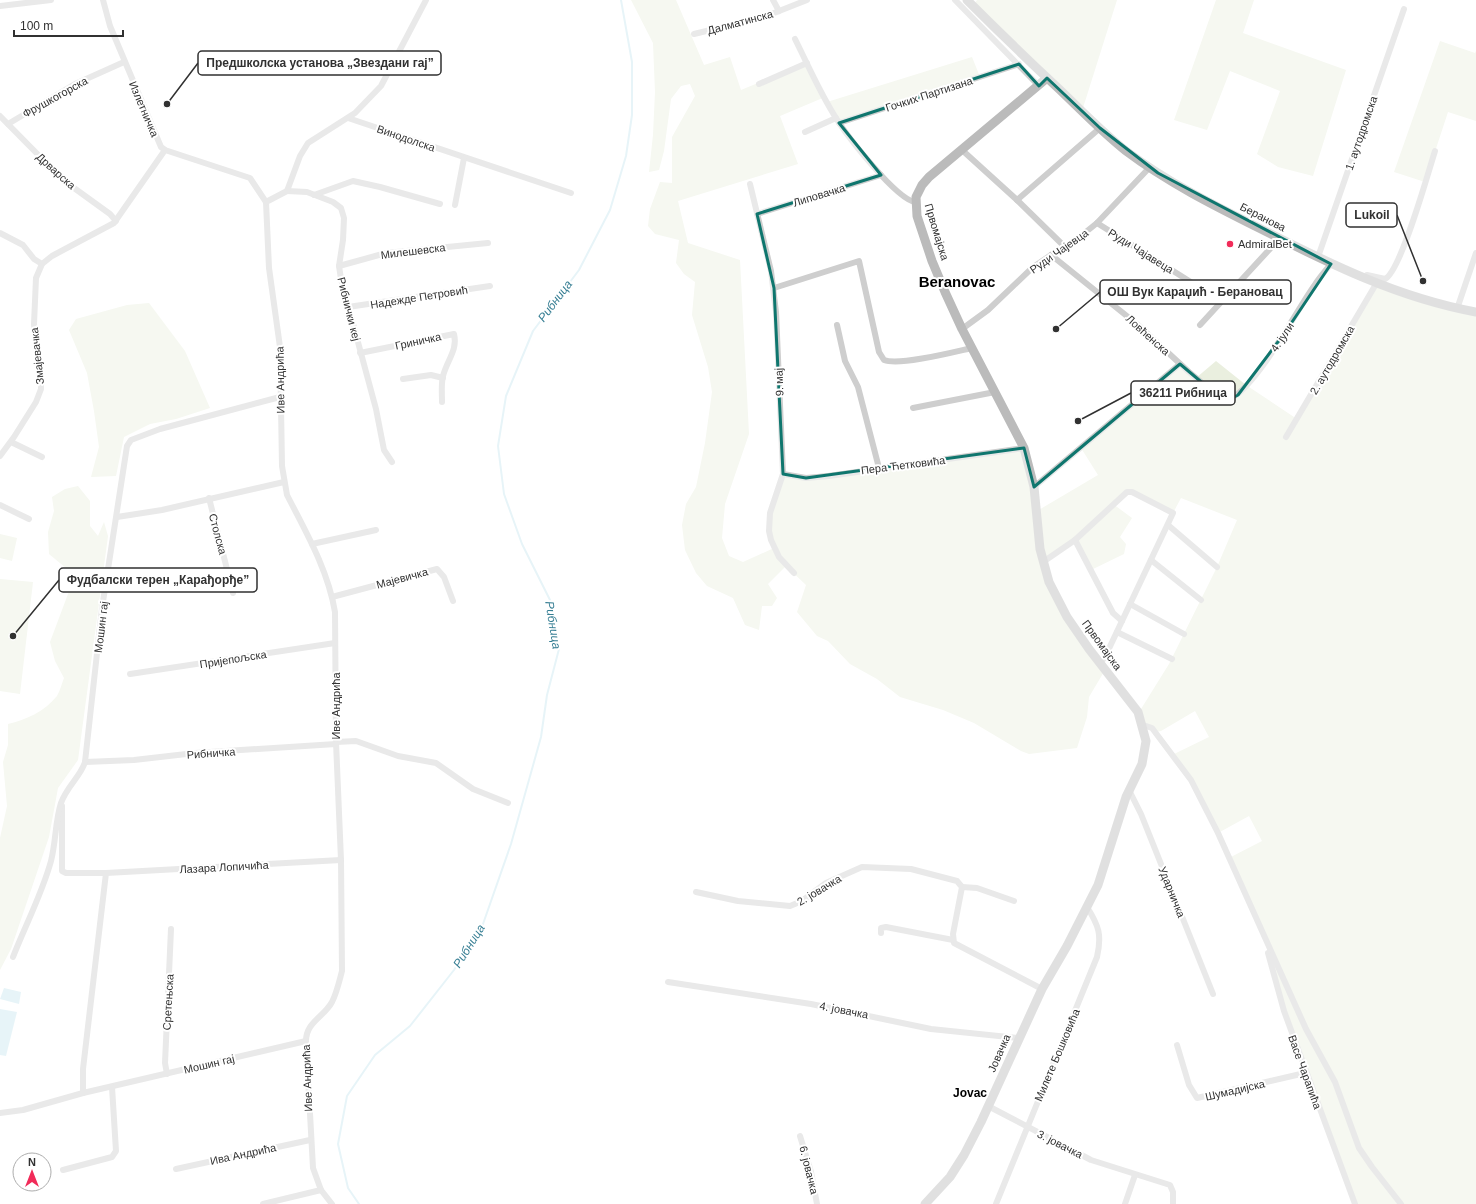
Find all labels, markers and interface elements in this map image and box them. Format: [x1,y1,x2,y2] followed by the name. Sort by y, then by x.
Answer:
[706,7,775,37] street label: Далматинска
[14,12,123,38] scale bar
[20,19,53,33] text: 100 m
[198,51,441,75] callout: Предшколска установа „Звездани гај”
[206,56,434,70] text: Предшколска установа „Звездани гај”
[20,74,90,120] street label: Фрушкогорска
[884,74,975,114] street label: Гочких Партизана
[127,79,161,139] street label: Излетничка
[1343,94,1380,172] street label: 1. аутодромска
[375,122,438,154] street label: Винодолска
[34,150,79,192] street label: Дрварска
[791,181,847,209] street label: Липовачка
[1238,200,1289,234] street label: Беранова
[923,202,952,263] street label: Првомајска
[1346,203,1397,227] callout: Lukoil
[1354,208,1390,222] text: Lukoil
[1028,226,1091,276] street label: Руди Чајевца
[1106,226,1176,276] street label: Руди Чајавеца
[1238,238,1292,250] place label: AdmiralBet
[1225,239,1235,249] marker: AdmiralBet
[380,241,447,261] street label: Милешевска
[919,273,995,290] district label: Beranovac
[335,276,363,342] street label: Рибнички кеј
[535,277,575,325] water label: Рибница
[1100,280,1291,304] callout: ОШ Вук Караџић - Берановац
[369,283,469,311] street label: Надежде Петровић
[1107,285,1283,299] text: ОШ Вук Караџић - Берановац
[1124,312,1173,358] street label: Ловћенска
[1268,320,1296,354] street label: 4. јули
[1307,323,1357,397] street label: 2. аутодромска
[28,326,46,385] street label: Змајевачка
[394,330,443,352] street label: Гриничка
[273,345,287,414] street label: Иве Андрића
[773,368,785,396] street label: 9. мај
[1131,381,1235,405] callout: 36211 Рибница
[1139,386,1227,400] text: 36211 Рибница
[860,454,947,476] street label: Пера Ћетковића
[207,512,229,557] street label: Столска
[375,565,430,591] street label: Мајевичка
[59,568,257,592] callout: Фудбалски терен „Карађорђе”
[67,573,249,587] text: Фудбалски терен „Карађорђе”
[542,600,564,650] water label: Рибница
[92,601,110,653] street label: Мошин гај
[1080,618,1125,673] street label: Првомајска
[199,648,268,670] street label: Пријепољска
[330,672,342,740] street label: Иве Андрића
[186,745,237,761] street label: Рибничка
[179,859,270,875] street label: Лазара Лопичића
[1156,865,1188,920] street label: Ударничка
[795,872,844,908] street label: 2. јовачка
[450,922,488,970] water label: Рибница
[161,973,176,1031] street label: Сретењска
[819,999,870,1021] street label: 4. јовачка
[1032,1006,1082,1103] street label: Милете Бошковића
[985,1031,1013,1074] street label: Јовачка
[1286,1033,1324,1112] street label: Васе Чарапића
[300,1043,314,1112] street label: Иве Андрића
[182,1052,236,1076] street label: Мошин гај
[1204,1077,1267,1103] street label: Шумадијска
[953,1086,987,1100] district label: Jovac
[1035,1127,1085,1161] street label: 3. јовачка
[209,1141,278,1167] street label: Ива Андрића
[797,1145,821,1196] street label: 6. јовачка
[12,1152,52,1192] north arrow
[28,1156,36,1168] text: N

